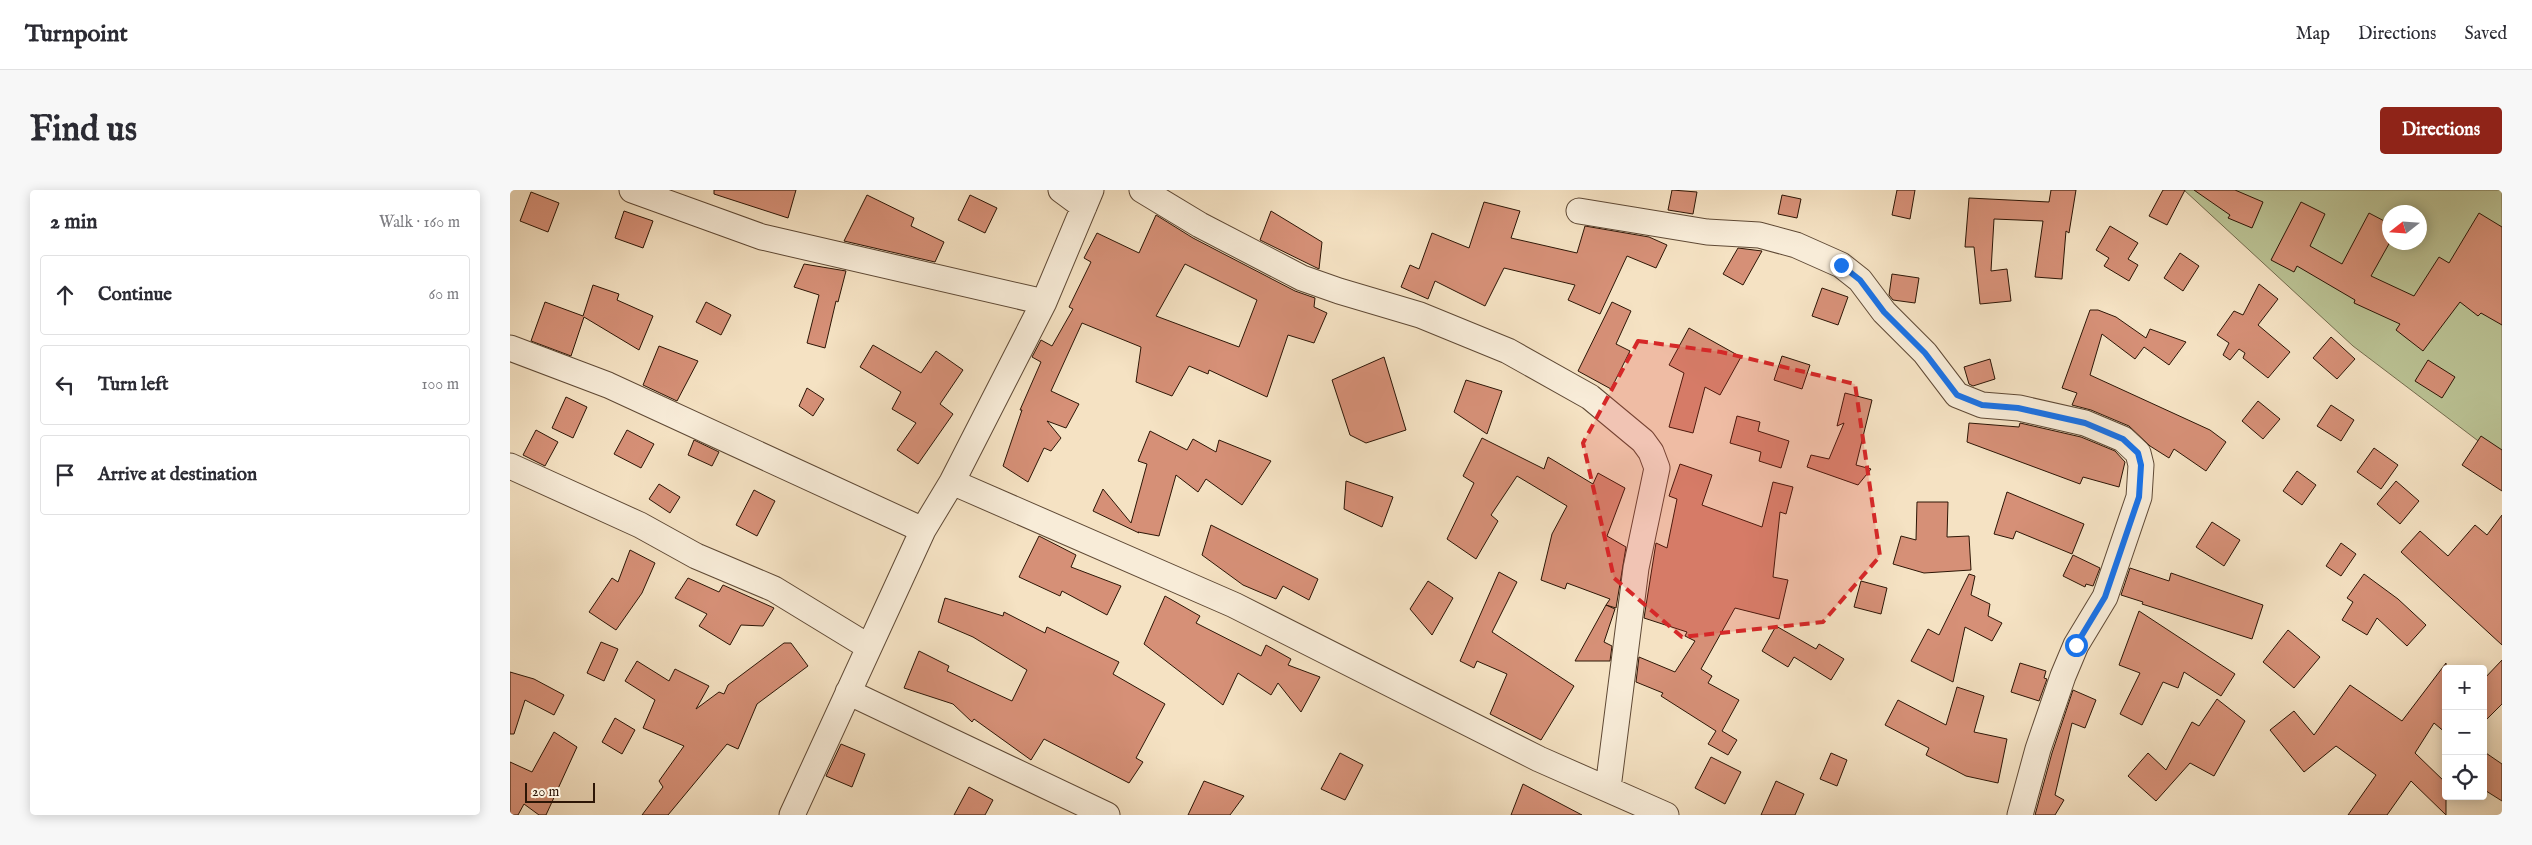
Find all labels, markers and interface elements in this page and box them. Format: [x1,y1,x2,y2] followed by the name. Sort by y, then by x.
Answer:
[25,19,128,50] text: Turnpoint
[2296,23,2330,46] text: Map
[2358,23,2436,46] text: Directions
[2464,23,2507,46] text: Saved
[2380,107,2502,154] button: Directions
[30,108,137,153] text: Find us
[2382,205,2427,250] north arrow
[50,209,97,236] text: 2 min
[379,213,460,233] text: Walk · 160 m
[1830,254,1853,277] route end
[51,281,79,309] icon: ahead
[98,283,172,307] text: Continue
[429,285,459,305] text: 60 m
[51,371,79,399] icon: left
[98,373,169,397] text: Turn left
[422,375,459,395] text: 100 m
[51,461,79,489] icon: arrive
[98,463,257,487] text: Arrive at destination
[2065,634,2088,657] route start
[2442,665,2487,800] map controls
[2442,665,2487,710] button: +
[2442,710,2487,755] button: −
[2442,755,2487,800] button: locate
[525,780,595,803] scale bar
[532,783,559,801] text: 20 m

